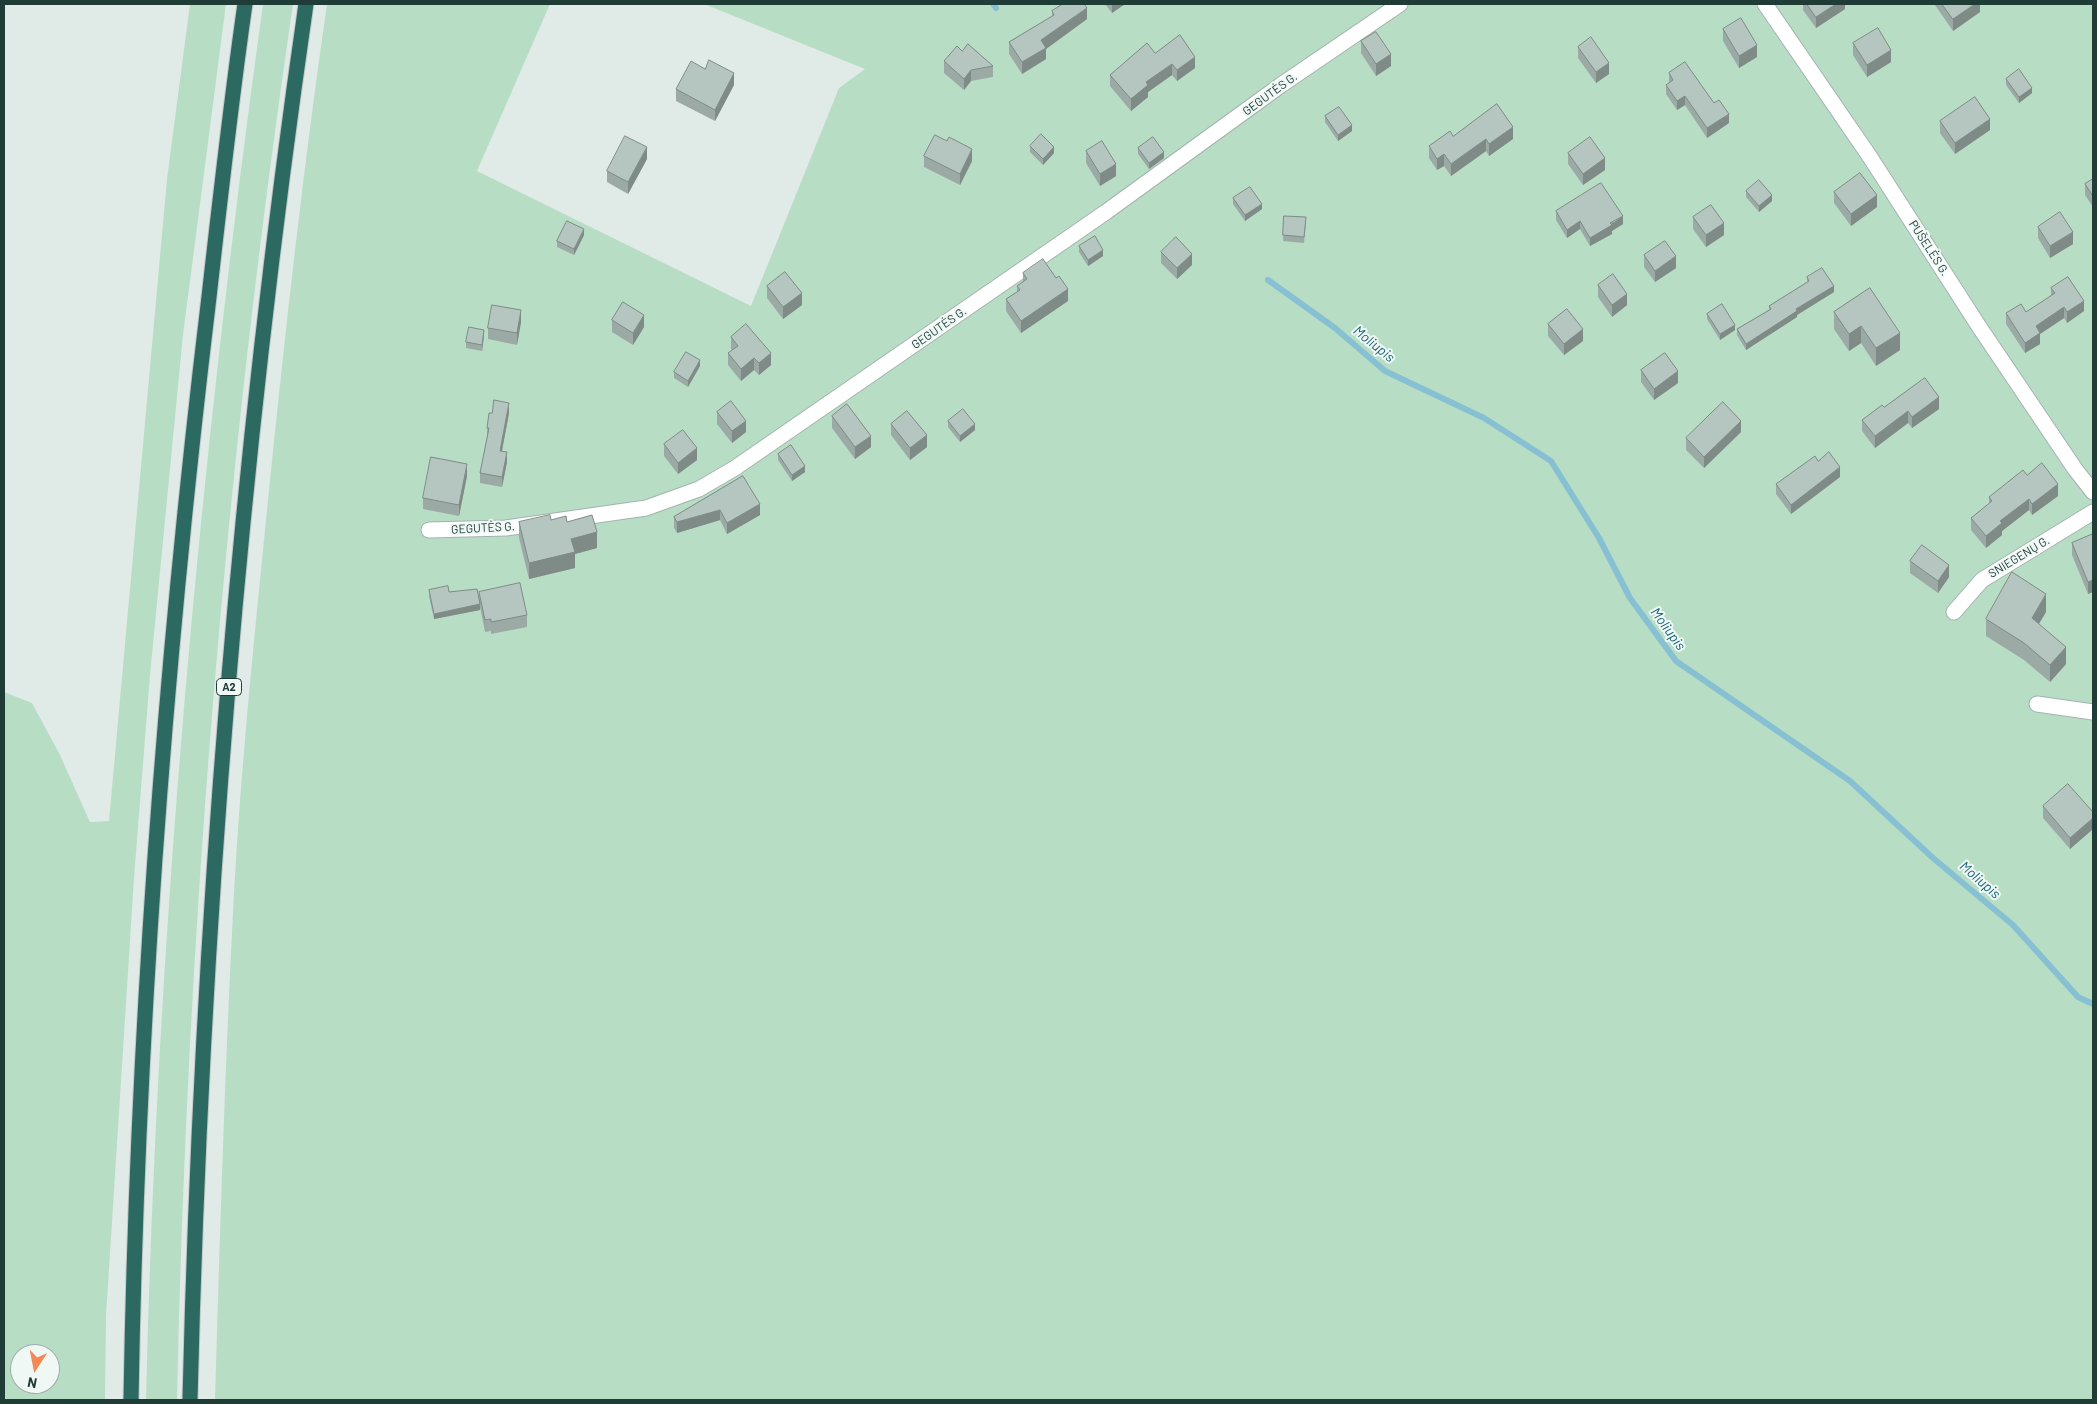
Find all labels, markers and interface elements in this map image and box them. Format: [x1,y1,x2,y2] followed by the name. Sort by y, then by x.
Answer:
[1240,69,1300,119] street label: GEGUTĖS G.
[1906,218,1952,278] street label: PUŠELĖS G.
[909,304,969,352] street label: GEGUTĖS G.
[1350,322,1398,366] water label: Moliupis
[451,519,515,537] street label: GEGUTĖS G.
[1986,533,2052,581] street label: SNIEGENŲ G.
[1647,604,1689,654] water label: Moliupis
[216,679,242,696] road number: A2
[1956,858,2004,902] water label: Moliupis
[10,1344,60,1394] north arrow
[26,1374,38,1392] text: N

